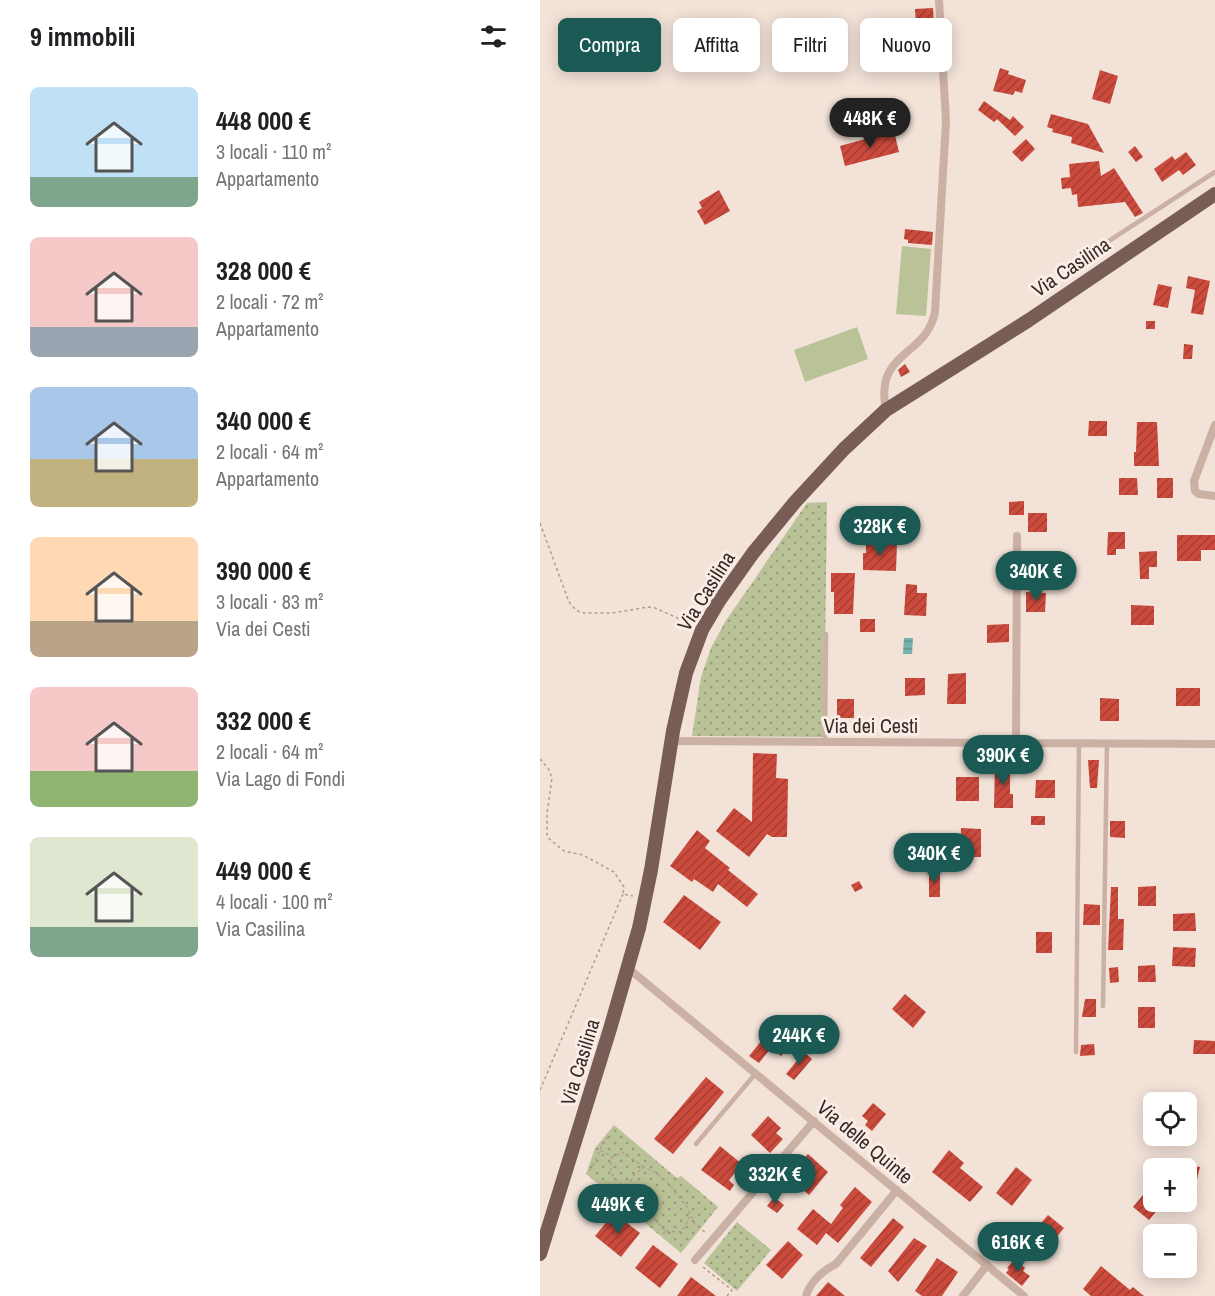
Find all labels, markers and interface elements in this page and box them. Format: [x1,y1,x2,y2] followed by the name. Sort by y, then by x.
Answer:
[558,18,661,72] chip: Compra
[673,18,760,72] chip: Affitta
[772,18,848,72] chip: Filtri
[860,18,952,72] chip: Nuovo
[30,19,135,54] text: 9 immobili
[477,20,510,53] icon: filters
[821,98,919,149] pin: 448K €
[216,103,311,138] text: 448 000 €
[844,104,896,131] text: 448K €
[78,111,150,183] icon: home
[216,138,331,165] text: 3 locali · 110 m²
[216,165,319,192] text: Appartamento
[1026,230,1115,303] street label: Via Casilina
[216,253,311,288] text: 328 000 €
[78,261,150,333] icon: home
[216,288,324,315] text: 2 locali · 72 m²
[216,315,319,342] text: Appartamento
[216,403,311,438] text: 340 000 €
[78,411,150,483] icon: home
[216,438,324,465] text: 2 locali · 64 m²
[216,465,319,492] text: Appartamento
[831,506,929,557] pin: 328K €
[854,512,906,539] text: 328K €
[671,546,741,636] street label: Via Casilina
[987,551,1085,602] pin: 340K €
[216,553,311,588] text: 390 000 €
[1010,557,1062,584] text: 340K €
[78,561,150,633] icon: home
[216,588,324,615] text: 3 locali · 83 m²
[216,615,311,642] text: Via dei Cesti
[216,703,311,738] text: 332 000 €
[78,711,150,783] icon: home
[824,712,918,739] street label: Via dei Cesti
[954,735,1052,786] pin: 390K €
[216,738,324,765] text: 2 locali · 64 m²
[977,741,1029,768] text: 390K €
[216,765,345,792] text: Via Lago di Fondi
[885,833,983,884] pin: 340K €
[908,839,960,866] text: 340K €
[216,853,311,888] text: 449 000 €
[78,861,150,933] icon: home
[216,888,333,915] text: 4 locali · 100 m²
[216,915,305,942] text: Via Casilina
[554,1015,605,1108] street label: Via Casilina
[750,1015,848,1066] pin: 244K €
[773,1021,825,1048] text: 244K €
[1143,1092,1197,1278] map controls
[1143,1092,1197,1146] button: locate
[812,1094,919,1190] street label: Via delle Quinte
[726,1154,824,1205] pin: 332K €
[1143,1158,1197,1212] button: +
[749,1160,801,1187] text: 332K €
[569,1184,667,1235] pin: 449K €
[592,1190,644,1217] text: 449K €
[969,1222,1067,1273] pin: 616K €
[1143,1224,1197,1278] button: −
[992,1228,1044,1255] text: 616K €

